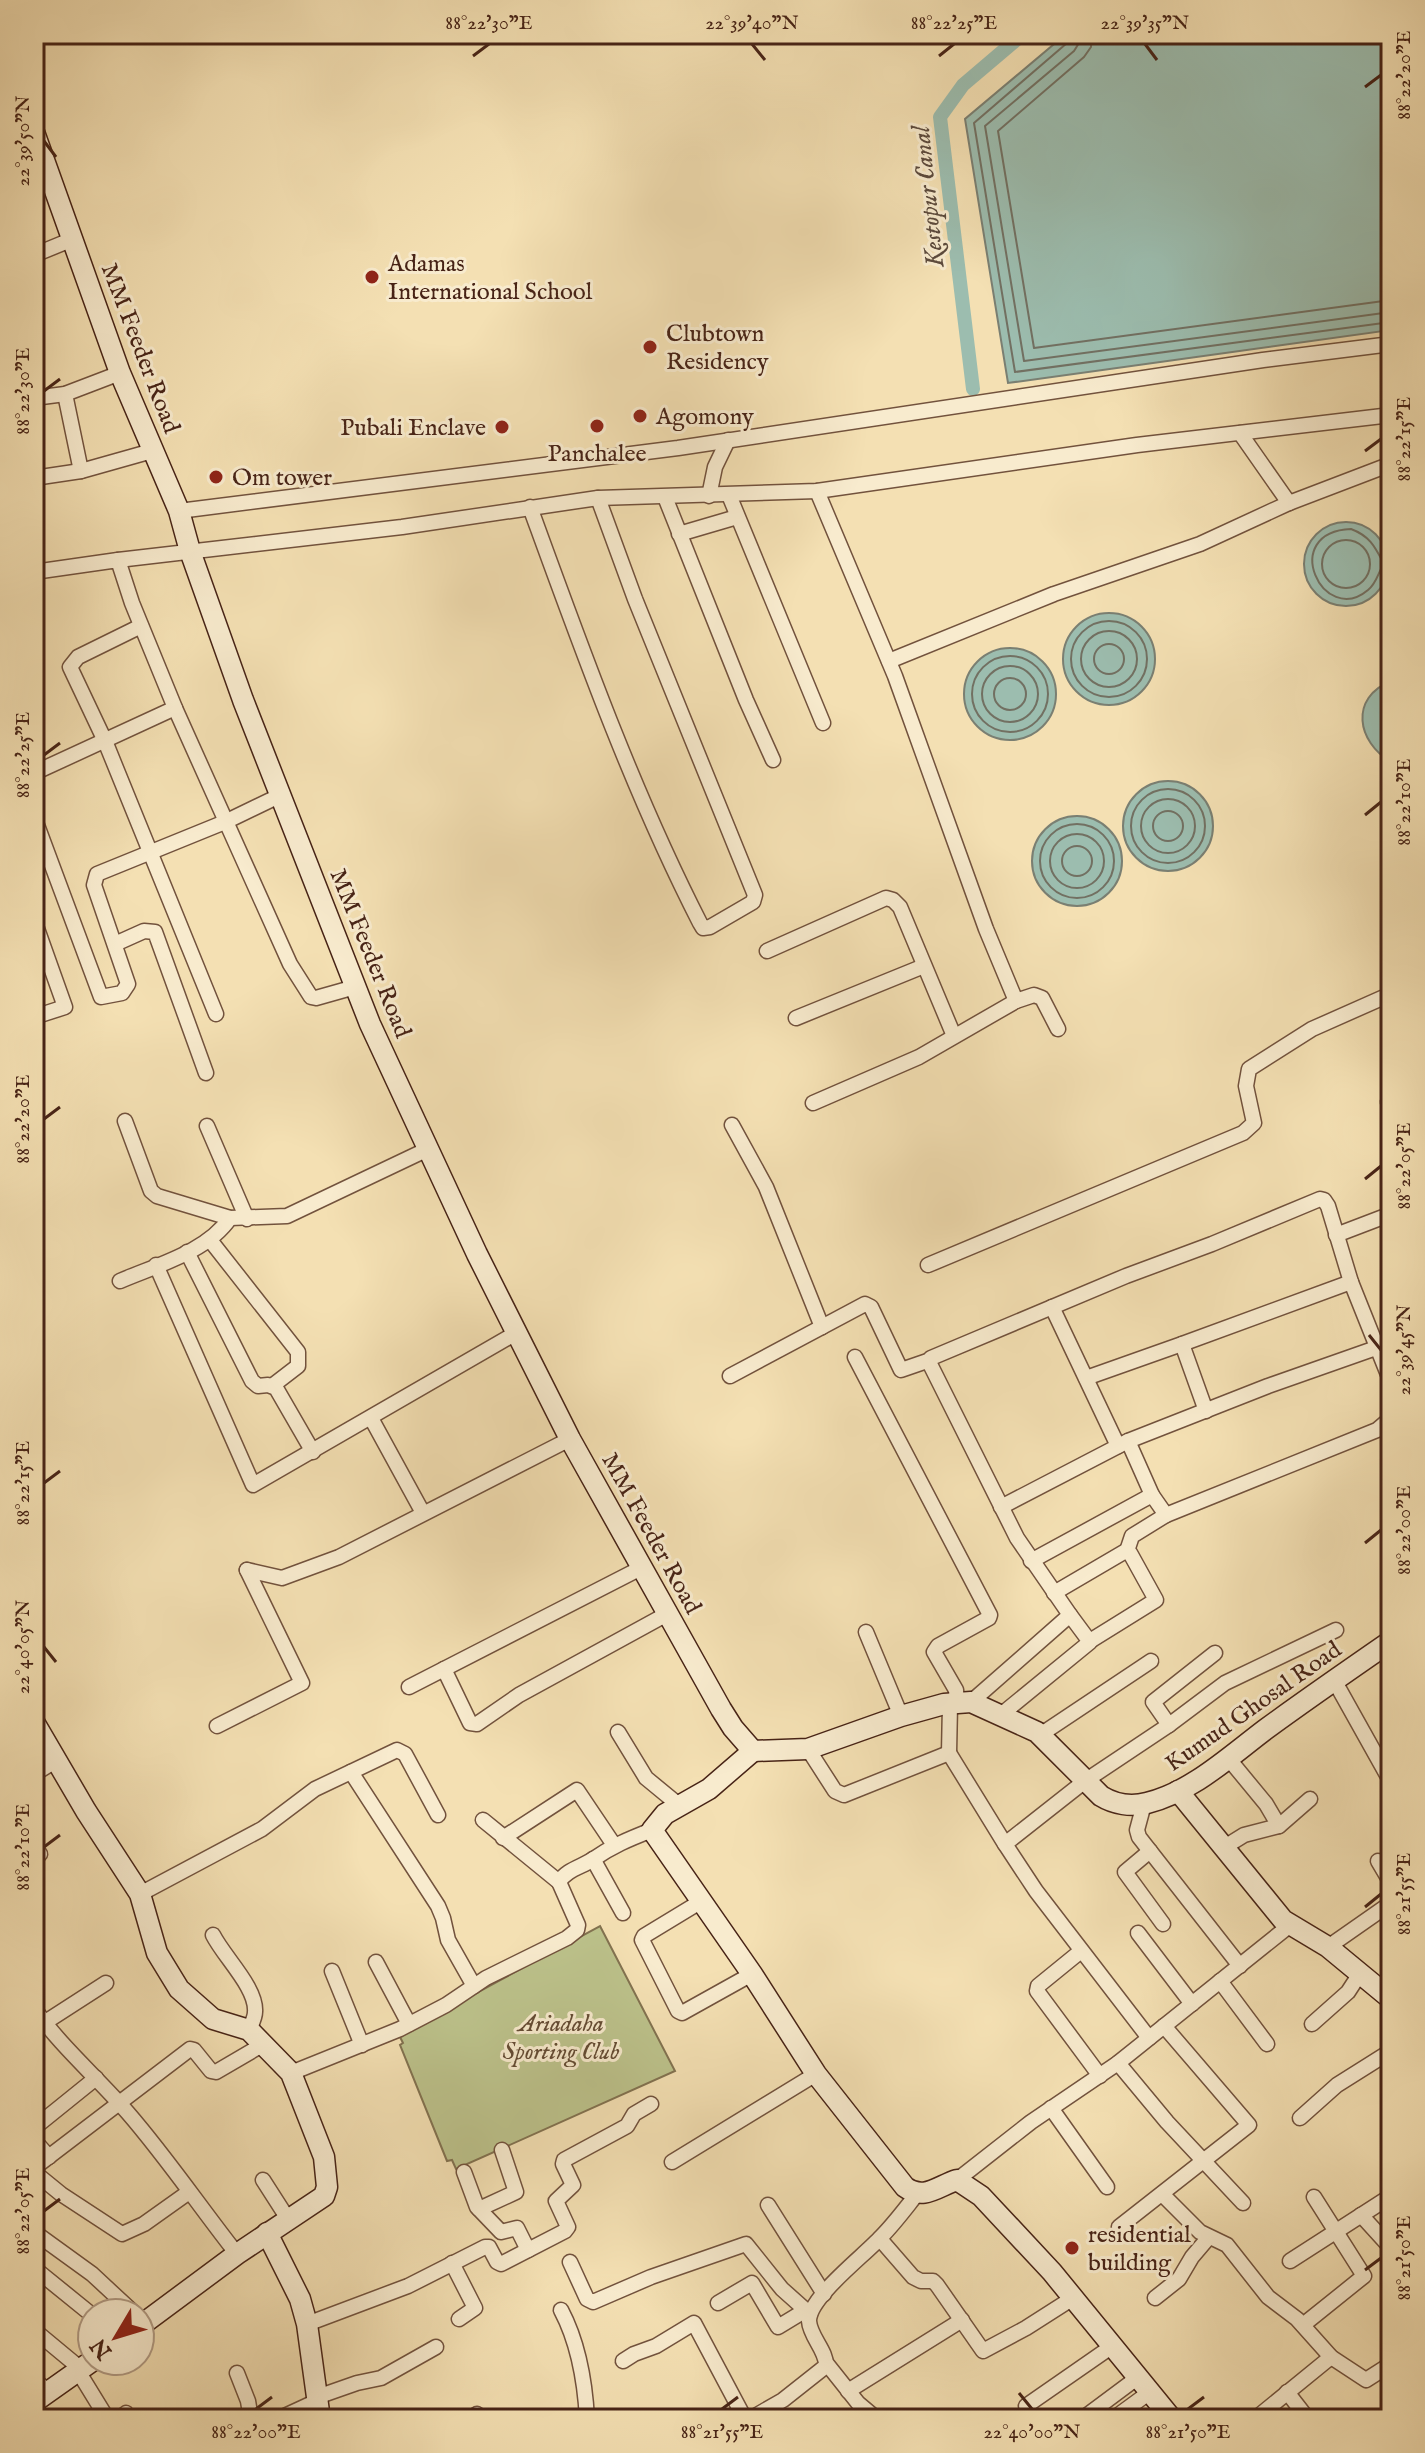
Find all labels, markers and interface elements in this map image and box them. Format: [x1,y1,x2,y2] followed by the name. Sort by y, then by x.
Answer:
[445,11,533,36] text: 88°22'30"E
[705,11,799,36] text: 22°39'40"N
[911,11,997,36] text: 88°22'25"E
[1101,11,1189,36] text: 22°39'35"N
[1392,30,1417,120] text: 88°22'20"E
[11,95,36,187] text: 22°39'50"N
[904,123,952,270] water label: Kestopur Canal
[387,249,593,308] place label: Adamas International School
[93,259,186,438] street label: MM Feeder Road
[363,268,381,286] marker: Adamas International School
[666,319,769,378] place label: Clubtown Residency
[641,338,659,356] marker: Clubtown Residency
[11,347,36,435] text: 88°22'30"E
[1392,396,1417,481] text: 88°22'15"E
[655,402,754,433] place label: Agomony
[631,407,649,425] marker: Agomony
[340,413,486,444] place label: Pubali Enclave
[588,417,606,435] marker: Panchalee
[493,418,511,436] marker: Pubali Enclave
[548,439,646,470] place label: Panchalee
[232,463,332,494] place label: Om tower
[207,468,225,486] marker: Om tower
[11,712,36,798] text: 88°22'25"E
[1392,758,1417,846] text: 88°22'10"E
[322,865,418,1043] street label: MM Feeder Road
[11,1074,36,1164] text: 88°22'20"E
[1392,1122,1417,1210] text: 88°22'05"E
[1392,1304,1417,1396] text: 22°39'45"N
[11,1440,36,1525] text: 88°22'15"E
[594,1448,708,1620] street label: MM Feeder Road
[1392,1485,1417,1575] text: 88°22'00"E
[11,1600,36,1694] text: 22°40'05"N
[1160,1635,1348,1780] street label: Kumud Ghosal Road
[11,1803,36,1891] text: 88°22'10"E
[1392,1853,1417,1935] text: 88°21'55"E
[503,2009,620,2068] park label: Ariadaha Sporting Club
[11,2167,36,2255] text: 88°22'05"E
[1392,2215,1417,2301] text: 88°21'50"E
[1088,2220,1191,2279] place label: residential building
[1063,2239,1081,2257] marker: residential building
[76,2297,156,2377] north arrow
[85,2332,119,2365] text: N
[211,2420,301,2445] text: 88°22'00"E
[681,2420,763,2445] text: 88°21'55"E
[983,2420,1081,2445] text: 22°40'00"N
[1145,2420,1231,2445] text: 88°21'50"E

